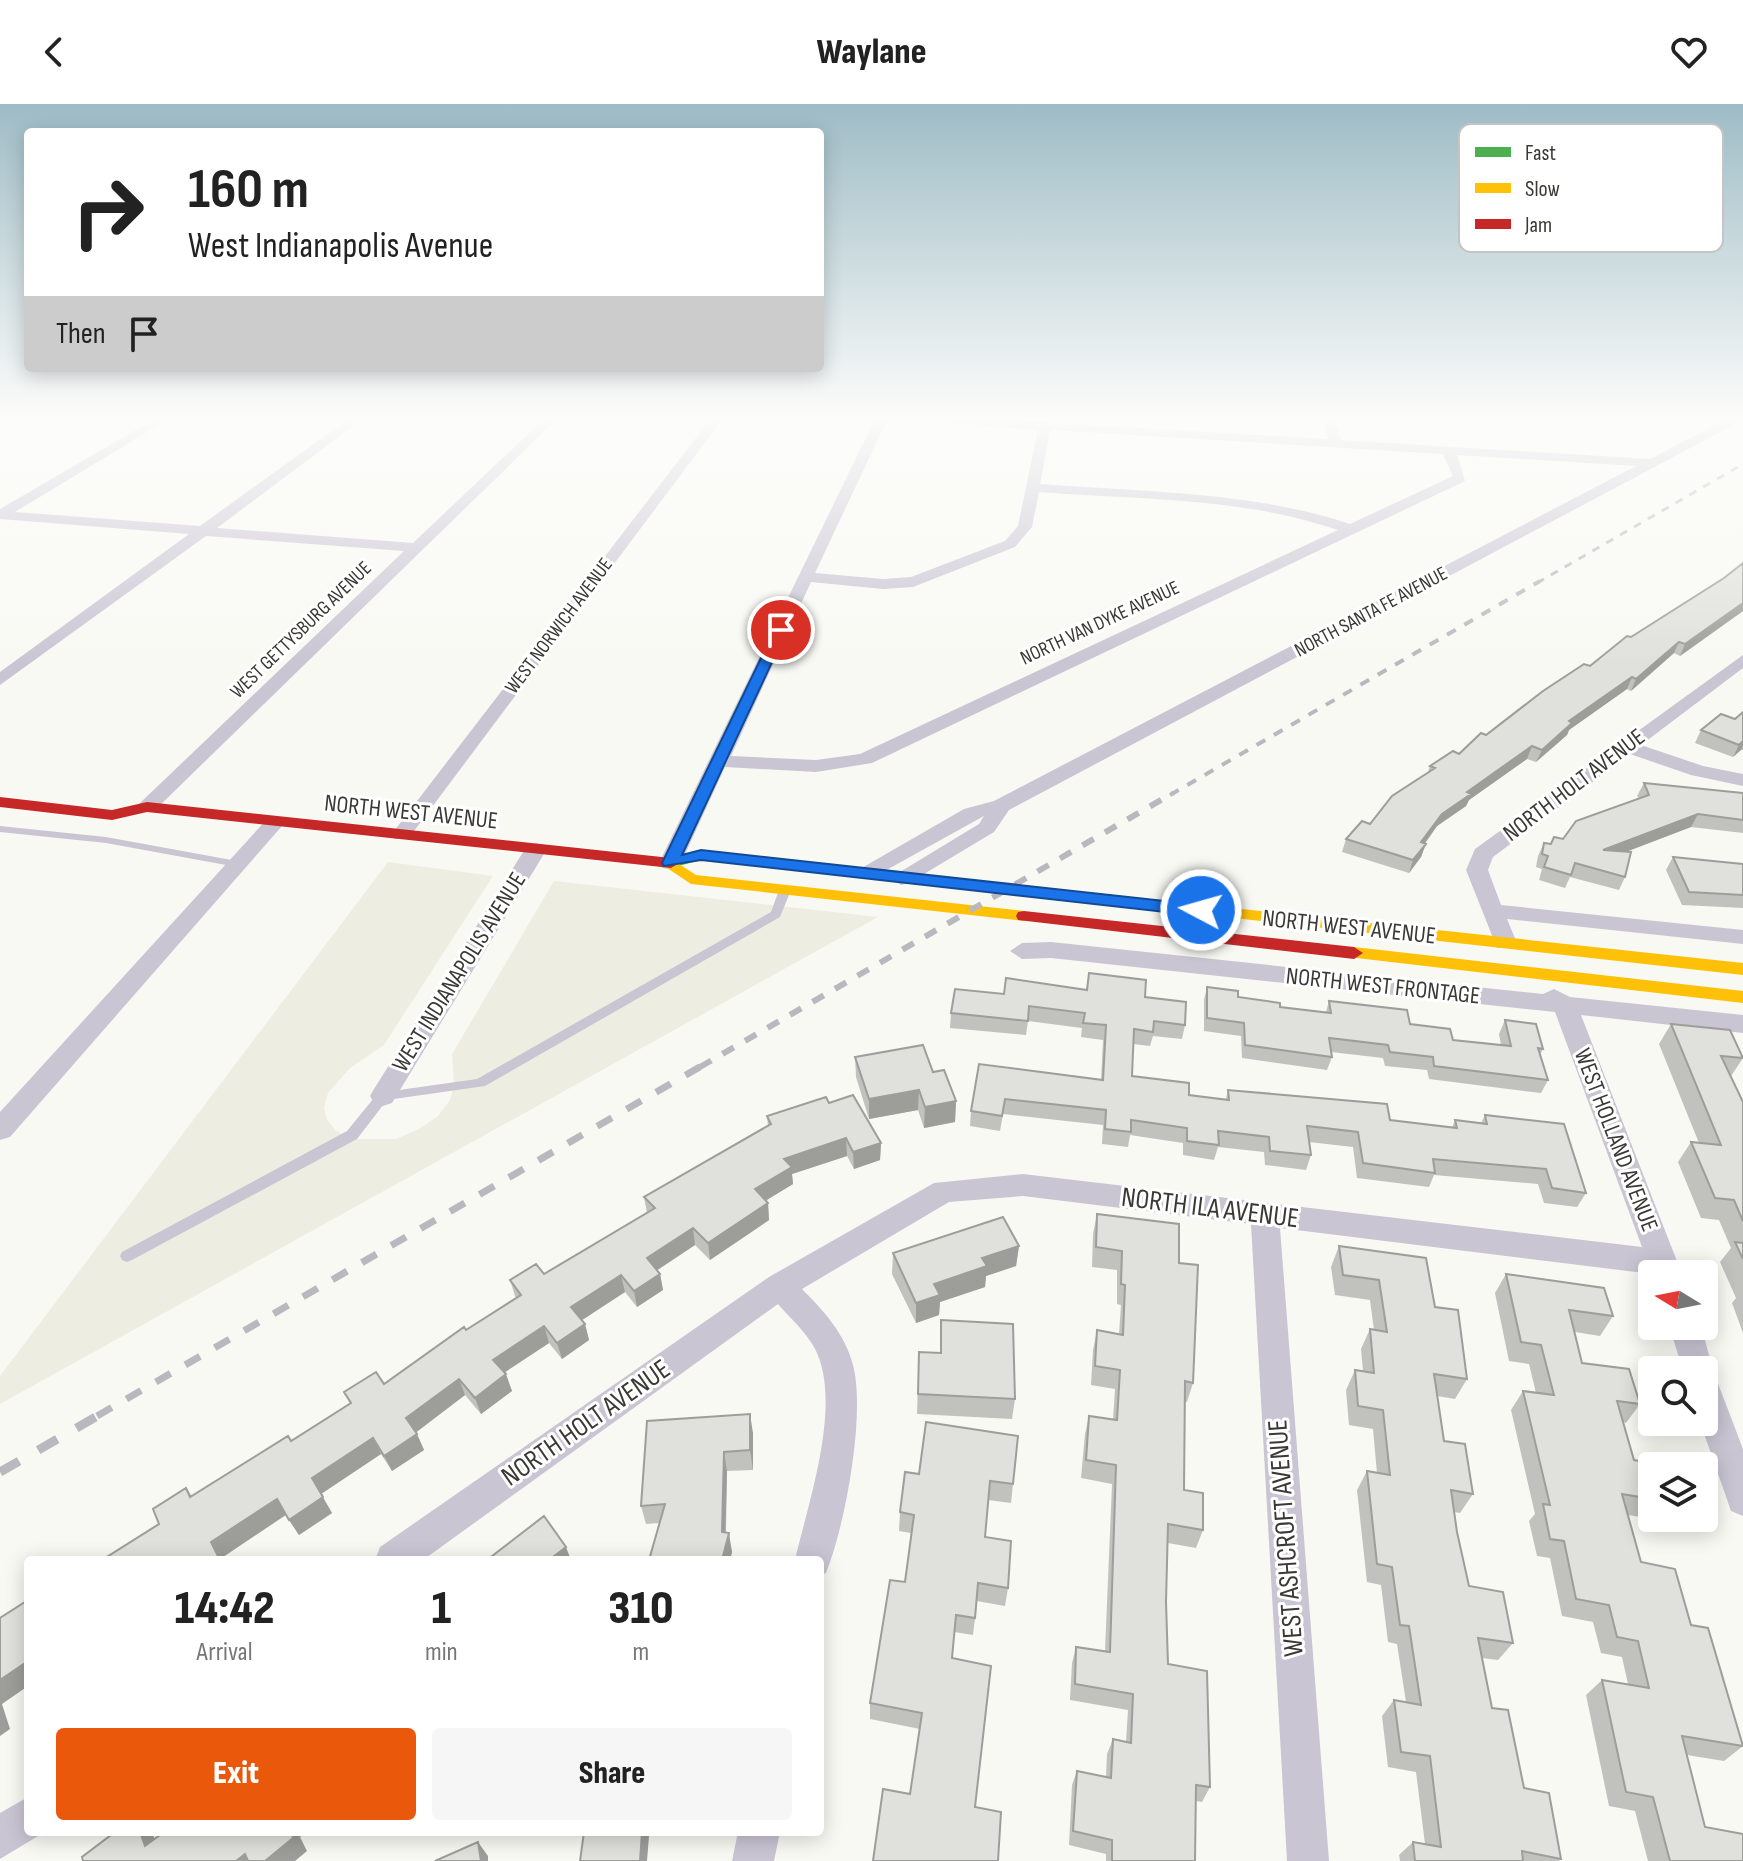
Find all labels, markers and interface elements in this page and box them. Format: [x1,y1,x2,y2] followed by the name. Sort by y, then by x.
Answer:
[32,30,76,74] icon: back
[1667,30,1711,74] icon: heart
[817,31,926,74] text: Waylane
[1459,124,1723,252] legend
[1525,140,1556,167] text: Fast
[188,157,309,224] text: 160 m
[56,160,160,264] icon: right
[1525,176,1560,203] text: Slow
[1524,212,1552,239] text: Jam
[188,225,493,268] text: West Indianapolis Avenue
[122,312,166,356] icon: arrive
[56,316,106,352] text: Then
[500,553,618,699] street label: WEST NORWICH AVENUE
[225,556,377,704] street label: WEST GETTYSBURG AVENUE
[1290,562,1452,662] street label: NORTH SANTA FE AVENUE
[1017,576,1183,670] street label: NORTH VAN DYKE AVENUE
[747,596,815,664] pin
[759,608,803,652] icon: arrive
[1497,722,1651,848] street label: NORTH HOLT AVENUE
[323,788,499,836] street label: NORTH WEST AVENUE
[386,867,532,1077] street label: WEST INDIANAPOLIS AVENUE
[1159,868,1243,952] position arrow
[1261,903,1437,951] street label: NORTH WEST AVENUE
[1285,961,1481,1011] street label: NORTH WEST FRONTAGE
[1568,1044,1664,1236] street label: WEST HOLLAND AVENUE
[1119,1181,1301,1235] street label: NORTH ILA AVENUE
[1638,1260,1718,1340] north arrow
[1638,1260,1718,1532] map controls
[495,1353,677,1493] street label: NORTH HOLT AVENUE
[1638,1356,1718,1436] button: search
[1261,1418,1311,1658] street label: WEST ASHCROFT AVENUE
[1638,1452,1718,1532] button: layers
[174,1580,275,1637] text: 14:42
[432,1580,451,1637] text: 1
[608,1580,674,1637] text: 310
[197,1637,252,1668] text: Arrival
[425,1637,458,1668] text: min
[632,1637,649,1668] text: m
[56,1728,416,1820] button: Exit
[432,1728,792,1820] button: Share

